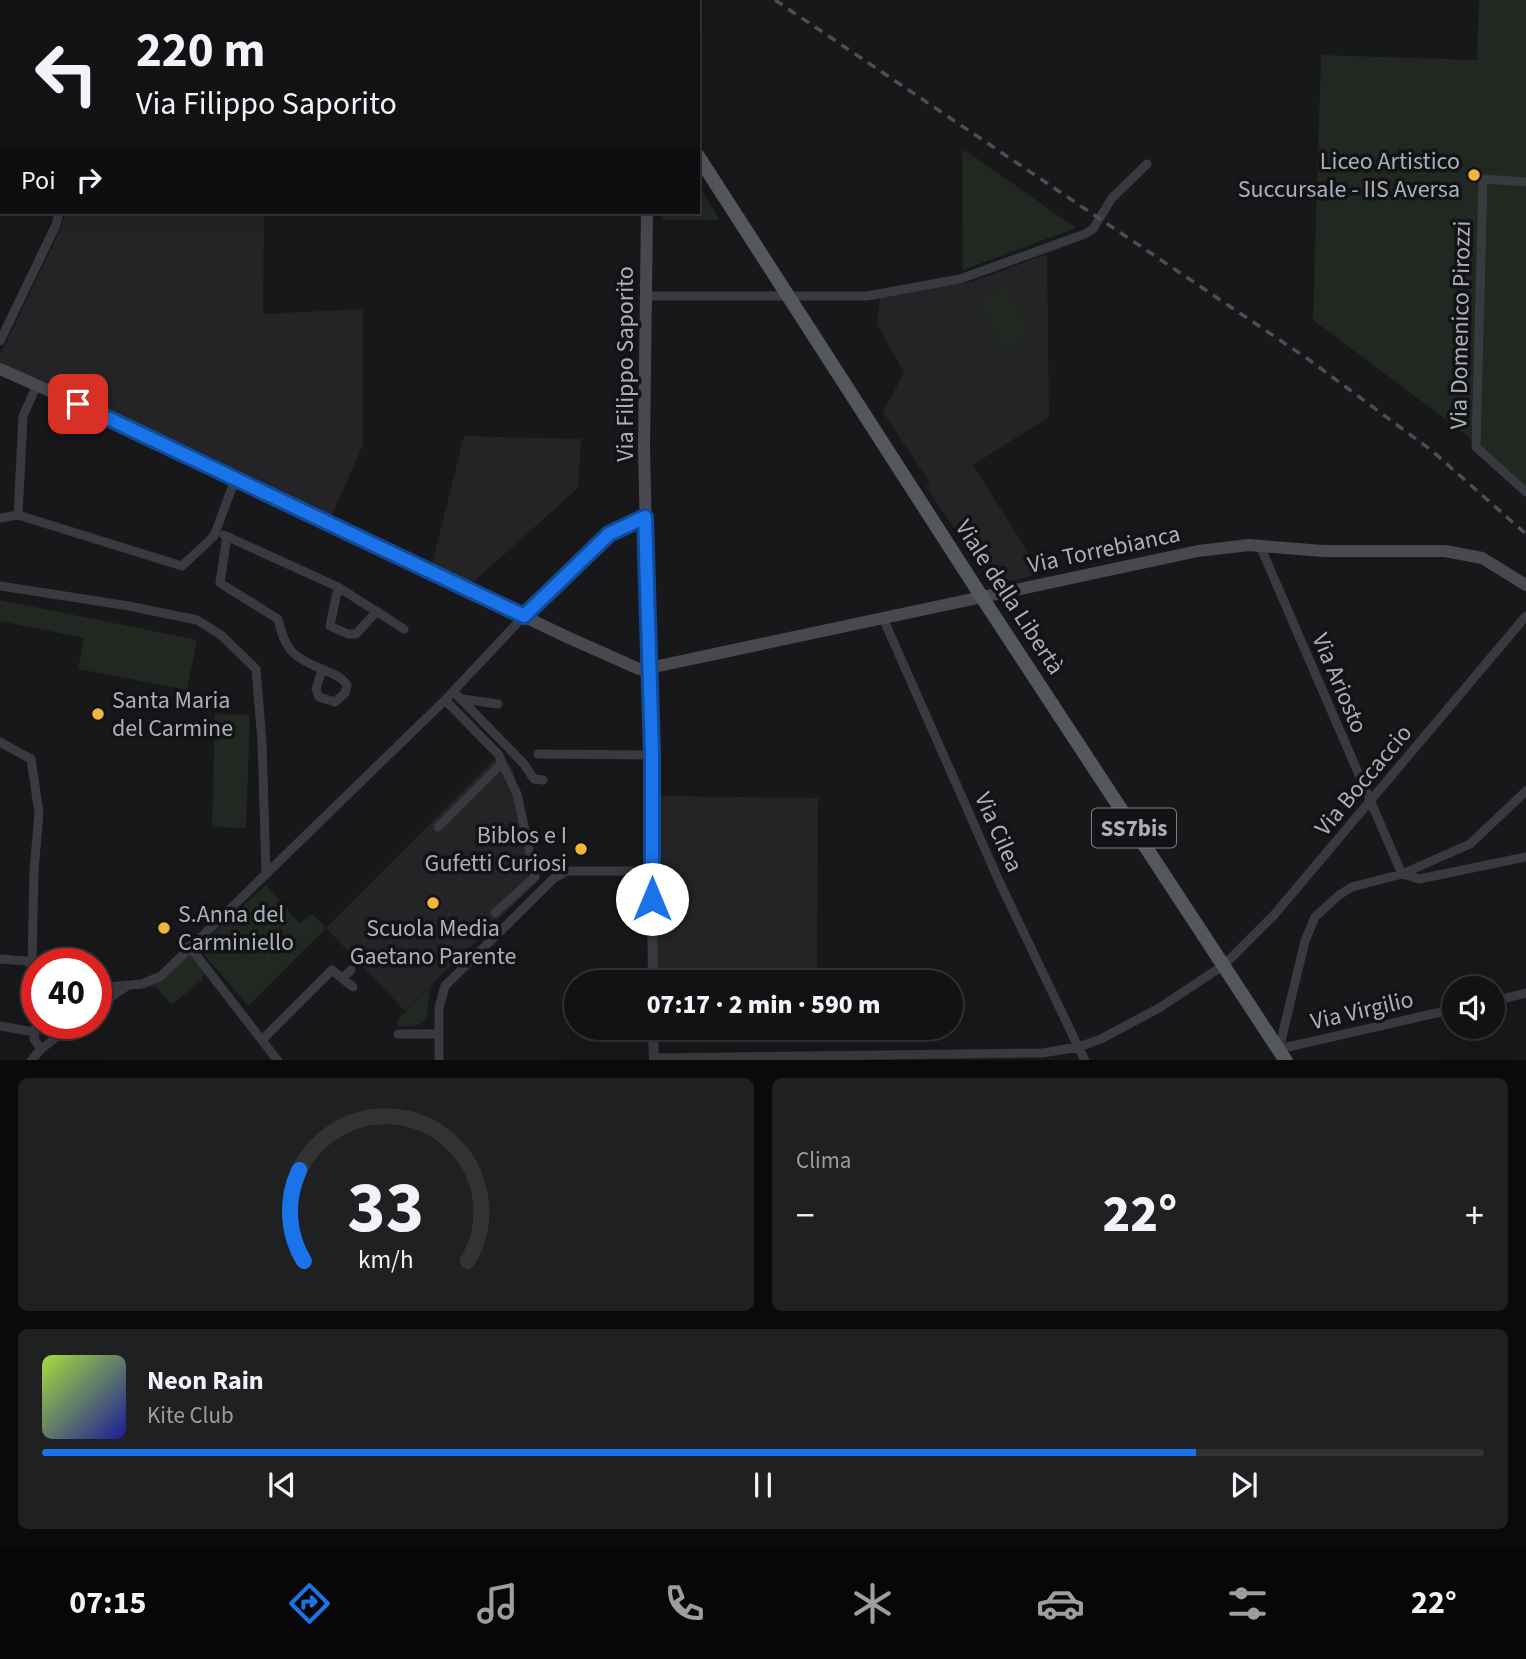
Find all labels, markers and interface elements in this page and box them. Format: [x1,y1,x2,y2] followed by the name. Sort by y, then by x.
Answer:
[136,16,265,86] text: 220 m
[21,28,112,119] icon: left
[136,81,397,127] text: Via Filippo Saporito
[1238,144,1460,207] place label: Liceo Artistico Succursale - IIS Aversa
[70,161,108,199] icon: right
[21,162,56,199] text: Poi
[1466,167,1482,183] marker: Liceo Artistico Succursale - IIS Aversa
[1441,220,1480,430] street label: Via Domenico Pirozzi
[608,266,643,462] street label: Via Filippo Saporito
[48,374,108,434] pin
[59,385,97,423] icon: arrive
[946,513,1073,682] street label: Viale della Libertà
[1025,516,1184,583] street label: Via Torrebianca
[1303,628,1376,739] street label: Via Ariosto
[112,683,233,746] place label: Santa Maria del Carmine
[90,706,106,722] marker: Santa Maria del Carmine
[1306,717,1420,844] street label: Via Boccaccio
[965,786,1032,878] street label: Via Cilea
[1092,808,1176,848] road number: SS7bis
[425,818,567,881] place label: Biblos e I Gufetti Curiosi
[573,841,589,857] marker: Biblos e I Gufetti Curiosi
[615,862,689,936] position arrow
[425,895,441,911] marker: Scuola Media Gaetano Parente
[178,897,294,960] place label: S.Anna del Carminiello
[350,911,516,974] place label: Scuola Media Gaetano Parente
[156,920,172,936] marker: S.Anna del Carminiello
[21,948,112,1039] speed limit sign: 40
[1442,976,1505,1039] map controls
[1442,976,1505,1039] button: sound
[1307,982,1417,1039] street label: Via Virgilio
[647,986,880,1023] text: 07:17 · 2 min · 590 m
[796,1144,851,1177] text: Clima
[348,1156,424,1260] text: 33
[1103,1178,1177,1252] text: 22°
[796,1189,815,1243] text: −
[1465,1189,1484,1243] text: +
[358,1241,414,1277] text: km/h
[147,1362,264,1399] text: Neon Rain
[147,1399,234,1432] text: Kite Club
[263,1466,301,1504] icon: previous
[744,1466,782,1504] icon: pause
[1225,1466,1263,1504] icon: next
[285,1579,334,1628] icon: directions
[473,1579,522,1628] icon: music
[660,1579,709,1628] icon: phone
[848,1579,897,1628] icon: climate
[1036,1579,1085,1628] icon: car
[1223,1579,1272,1628] icon: filters
[69,1580,147,1626] text: 07:15
[1411,1580,1457,1626] text: 22°

